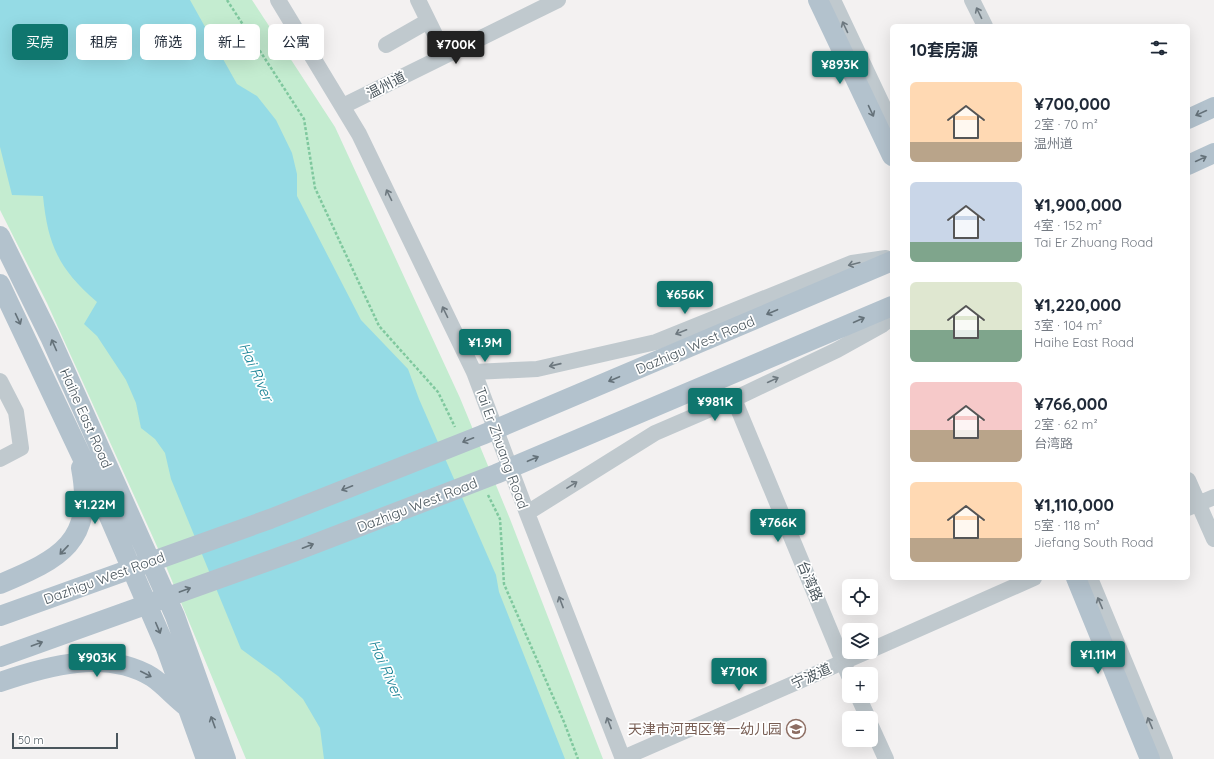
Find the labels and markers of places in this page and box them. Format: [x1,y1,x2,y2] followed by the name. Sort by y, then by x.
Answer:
[428,31,484,65] pin: ¥700K
[812,51,868,85] pin: ¥893K
[657,281,713,315] pin: ¥656K
[457,329,513,363] pin: ¥1.9M
[687,388,743,422] pin: ¥981K
[62,491,128,525] pin: ¥1.22M
[750,509,806,543] pin: ¥766K
[1065,641,1131,675] pin: ¥1.11M
[69,644,125,678] pin: ¥903K
[711,658,767,692] pin: ¥710K
[785,718,807,740] school or university icon: 天津市河西区第一幼儿园
[628,720,782,738] place label: 天津市河西区第一幼儿园

